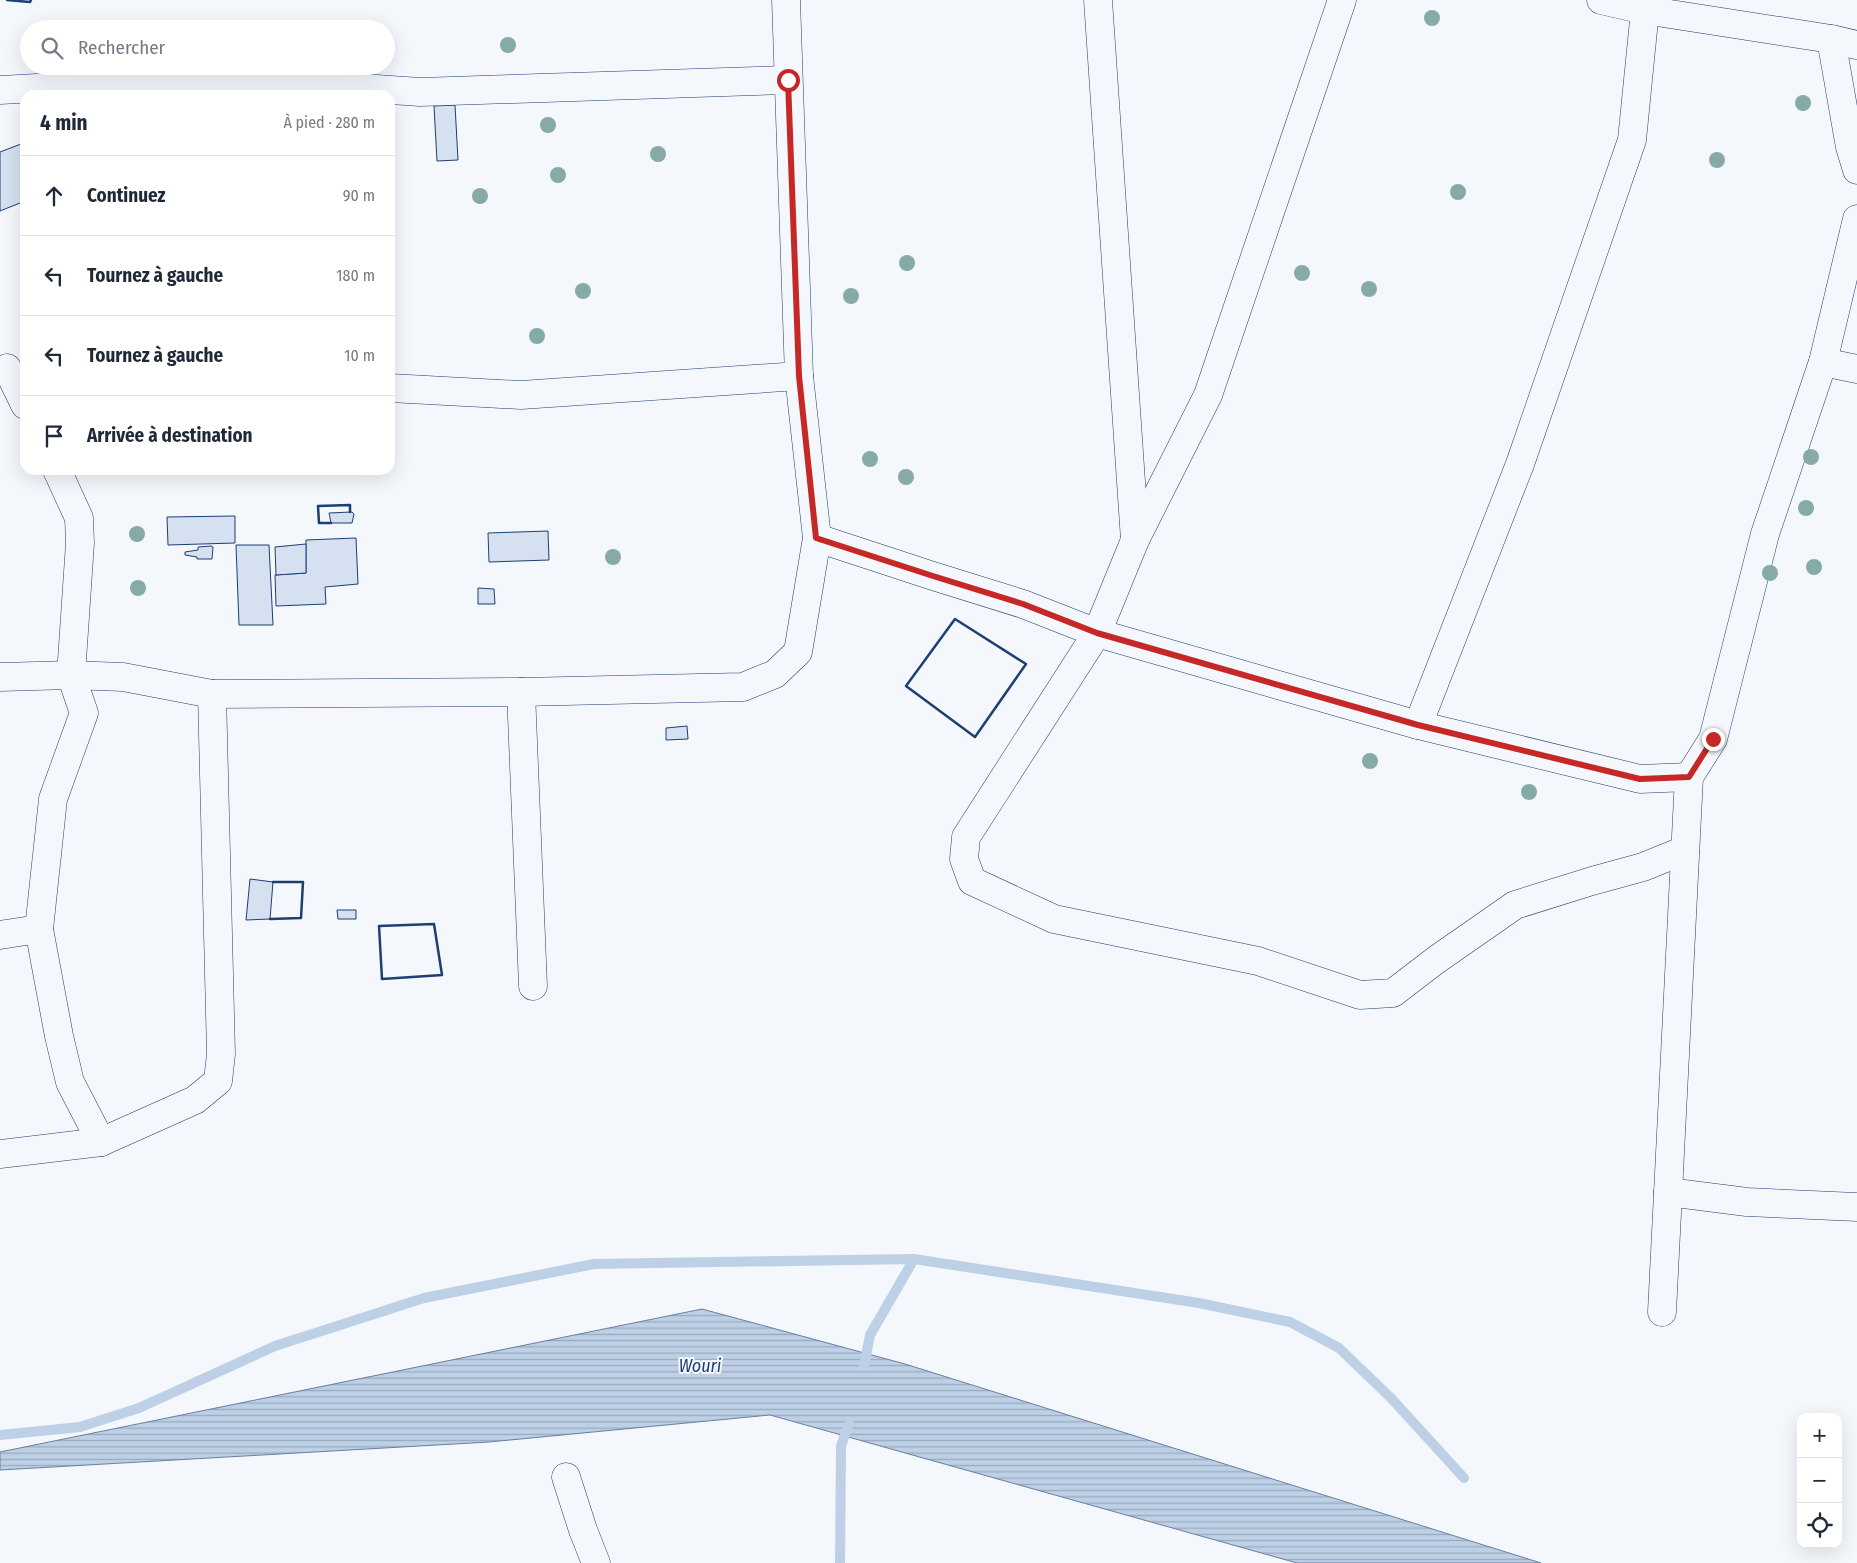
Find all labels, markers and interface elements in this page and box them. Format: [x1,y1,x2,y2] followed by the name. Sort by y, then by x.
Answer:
[20,20,395,75] search box
[38,34,66,62] icon: search
[78,36,165,59] text: Rechercher
[777,69,800,92] route start
[40,110,88,136] text: 4 min
[283,113,375,132] text: À pied · 280 m
[40,182,68,210] icon: ahead
[87,184,166,207] text: Continuez
[343,186,375,205] text: 90 m
[40,262,68,290] icon: left
[87,264,223,287] text: Tournez à gauche
[336,266,375,285] text: 180 m
[40,342,68,370] icon: left
[87,344,223,367] text: Tournez à gauche
[344,346,375,365] text: 10 m
[40,422,68,450] icon: arrive
[87,424,253,447] text: Arrivée à destination
[1702,728,1725,751] route end
[679,1355,722,1377] water label: Wouri
[1797,1413,1842,1548] map controls
[1797,1413,1842,1458] button: +
[1797,1458,1842,1503] button: −
[1797,1503,1842,1548] button: locate

